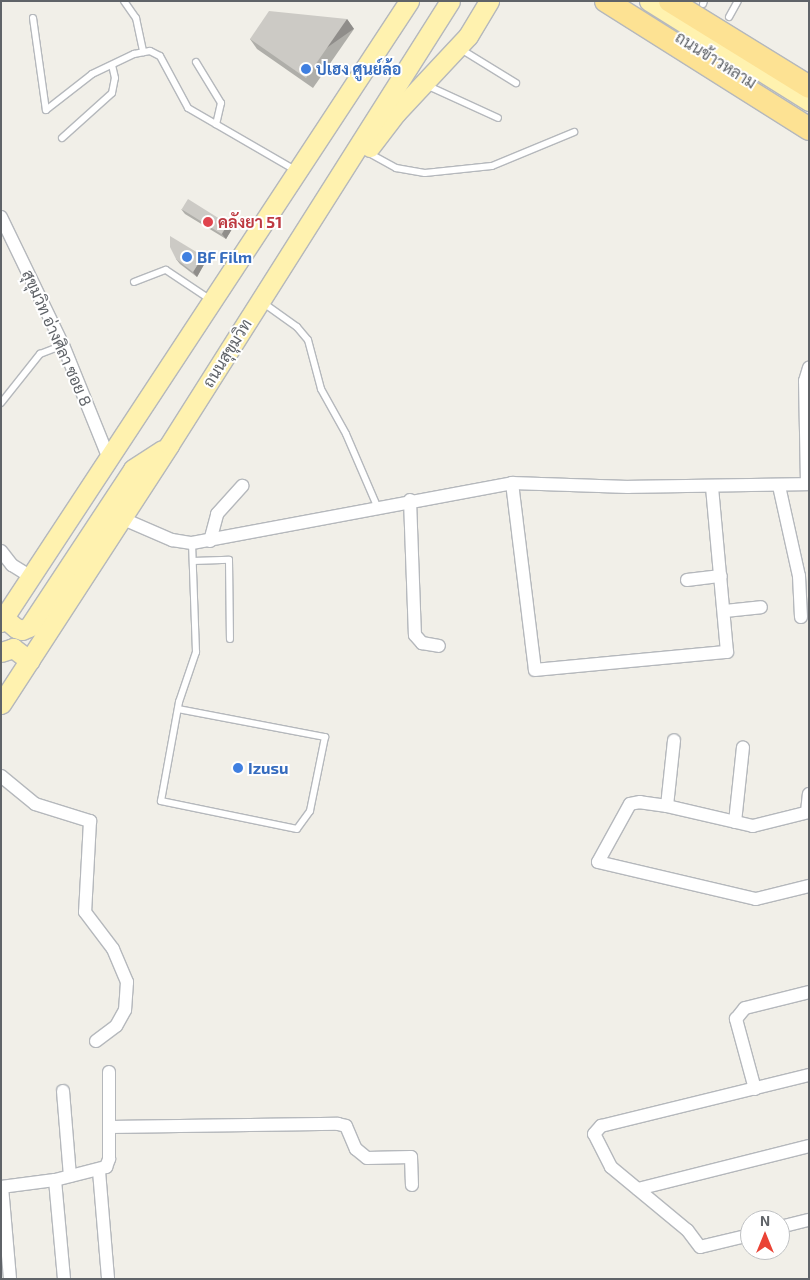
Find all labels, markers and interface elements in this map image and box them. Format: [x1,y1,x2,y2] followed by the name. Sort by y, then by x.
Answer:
[672,27,760,93] street label: ถนนข้าวหลาม
[316,59,401,79] place label: ปเฮง ศูนย์ล้อ
[300,63,312,75] marker: ปเฮง ศูนย์ล้อ
[218,212,282,232] place label: คลังยา 51
[202,216,214,228] marker: คลังยา 51
[197,247,252,267] place label: BF Film
[181,251,193,263] marker: BF Film
[18,267,96,409] street label: สุขุมวิท อ่างศิลา ซอย 8
[198,315,256,391] street label: ถนนสุขุมวิท
[248,758,289,778] place label: Izusu
[232,762,244,774] marker: Izusu
[740,1210,790,1260] north arrow
[760,1212,770,1229] text: N

